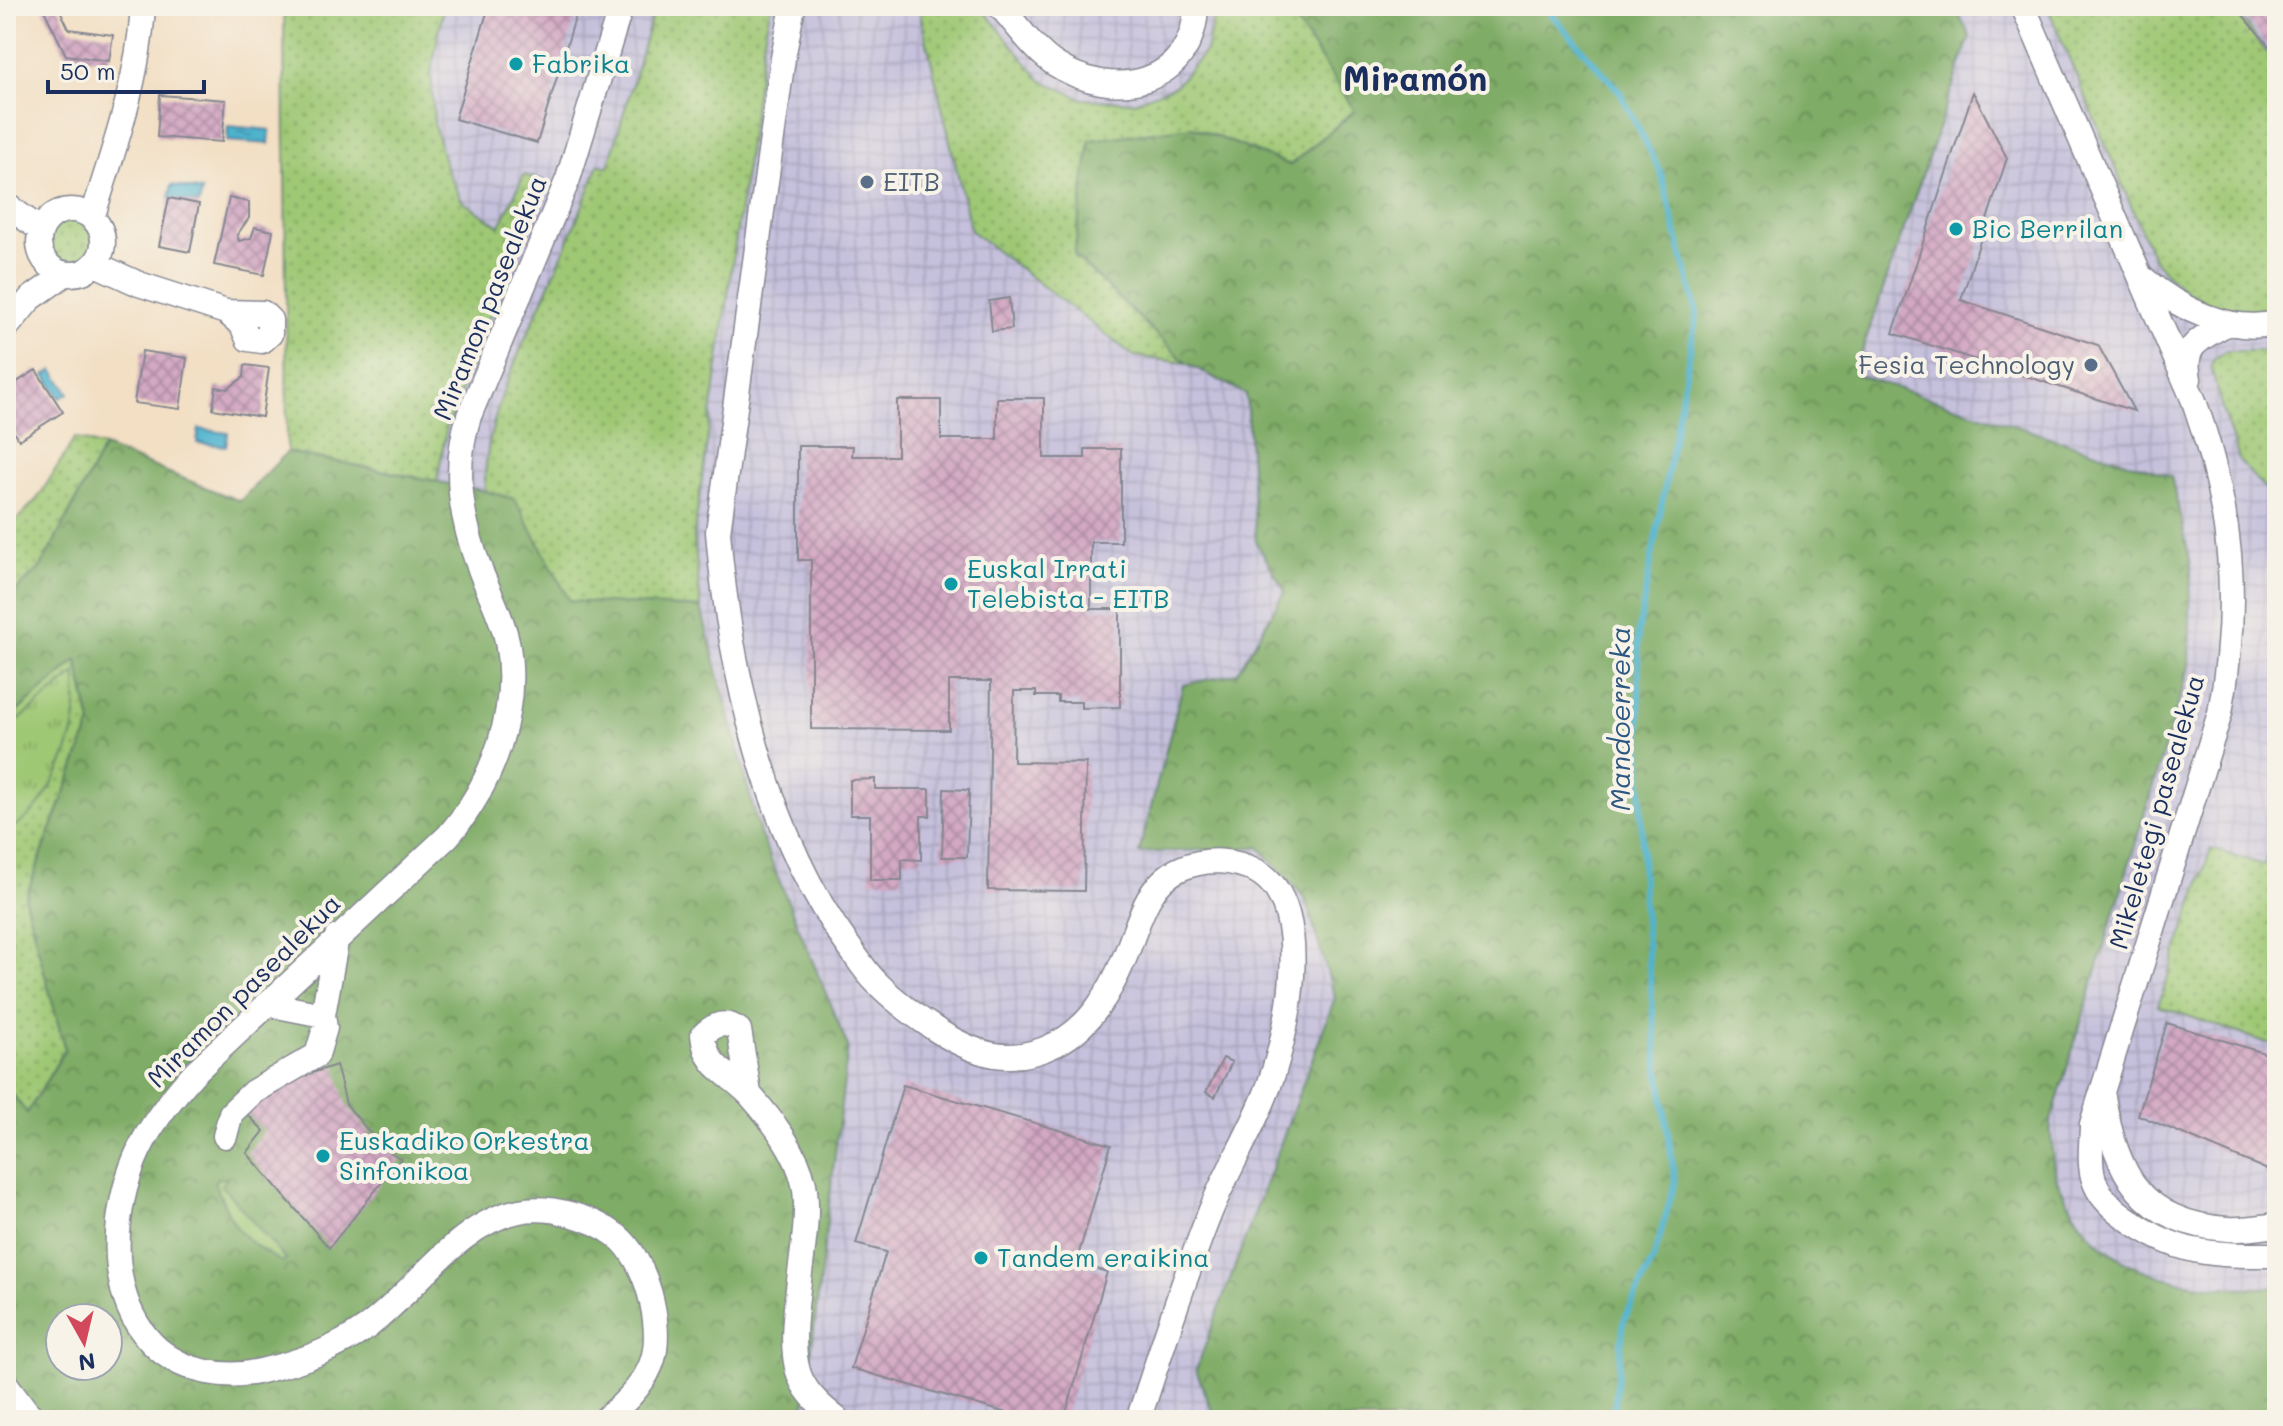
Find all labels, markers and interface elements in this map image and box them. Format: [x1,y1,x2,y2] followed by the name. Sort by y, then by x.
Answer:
[48,44,204,94] scale bar
[532,46,630,80] place label: Fabrika
[60,55,116,86] text: 50 m
[507,55,525,73] marker: Fabrika
[1343,55,1487,100] district label: Miramón
[883,164,940,198] place label: EITB
[424,170,554,425] street label: Miramon pasealekua
[858,173,876,191] marker: EITB
[1972,211,2123,245] place label: Bic Berrilan
[1947,220,1965,238] marker: Bic Berrilan
[1858,347,2075,381] place label: Fesia Technology
[2082,356,2100,374] marker: Fesia Technology
[967,551,1170,615] place label: Euskal Irrati Telebista - EITB
[942,575,960,593] marker: Euskal Irrati Telebista - EITB
[1601,627,1637,811] water label: Mandoerreka
[2101,670,2212,953] street label: Mikeletegi pasealekua
[139,886,348,1095] street label: Miramon pasealekua
[339,1123,590,1187] place label: Euskadiko Orkestra Sinfonikoa
[314,1147,332,1165] marker: Euskadiko Orkestra Sinfonikoa
[997,1240,1209,1274] place label: Tandem eraikina
[972,1249,990,1267] marker: Tandem eraikina
[44,1302,124,1382] north arrow
[77,1347,97,1378] text: N

